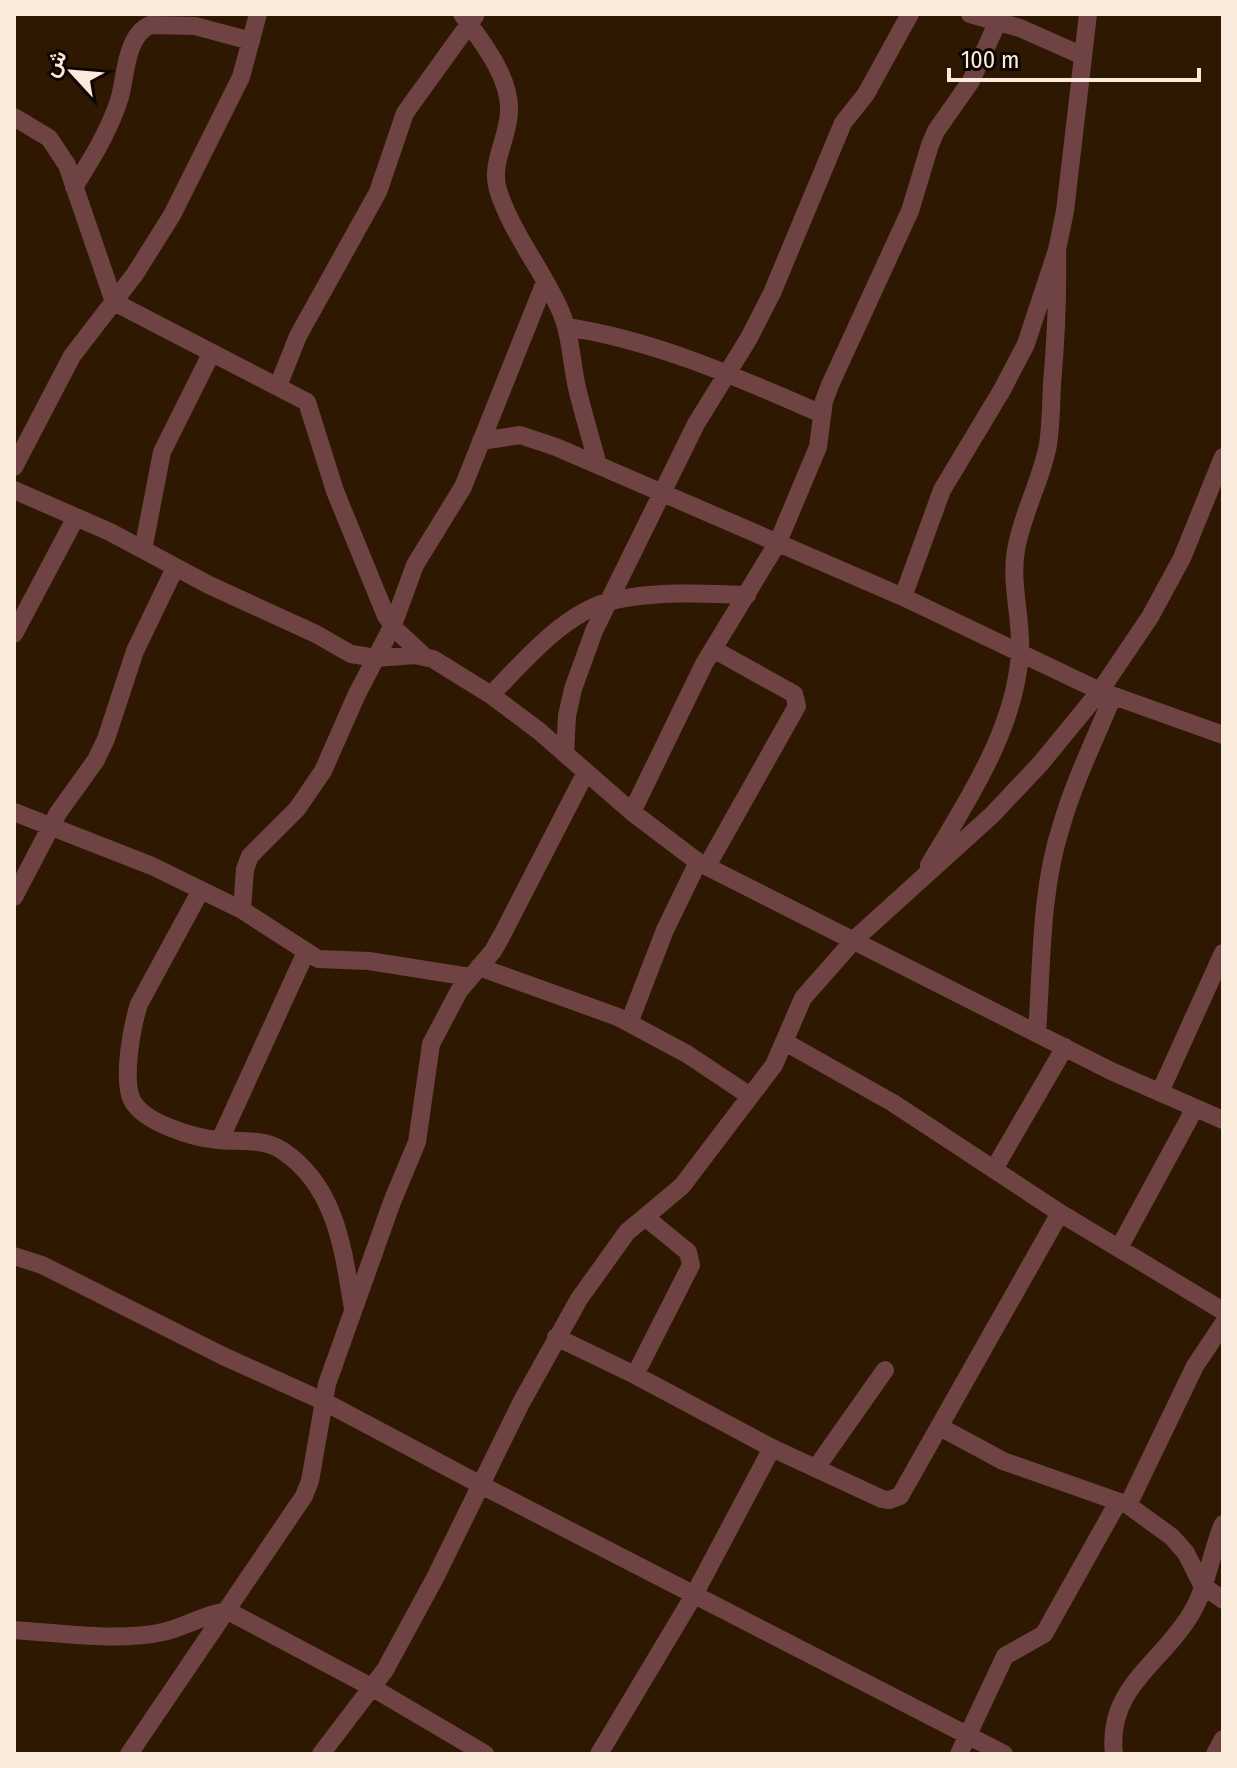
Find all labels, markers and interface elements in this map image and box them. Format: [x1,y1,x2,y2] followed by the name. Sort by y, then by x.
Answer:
[32,32,112,112] north arrow
[949,32,1199,82] scale bar
[37,46,72,81] text: ش
[961,46,1019,74] text: 100 m

